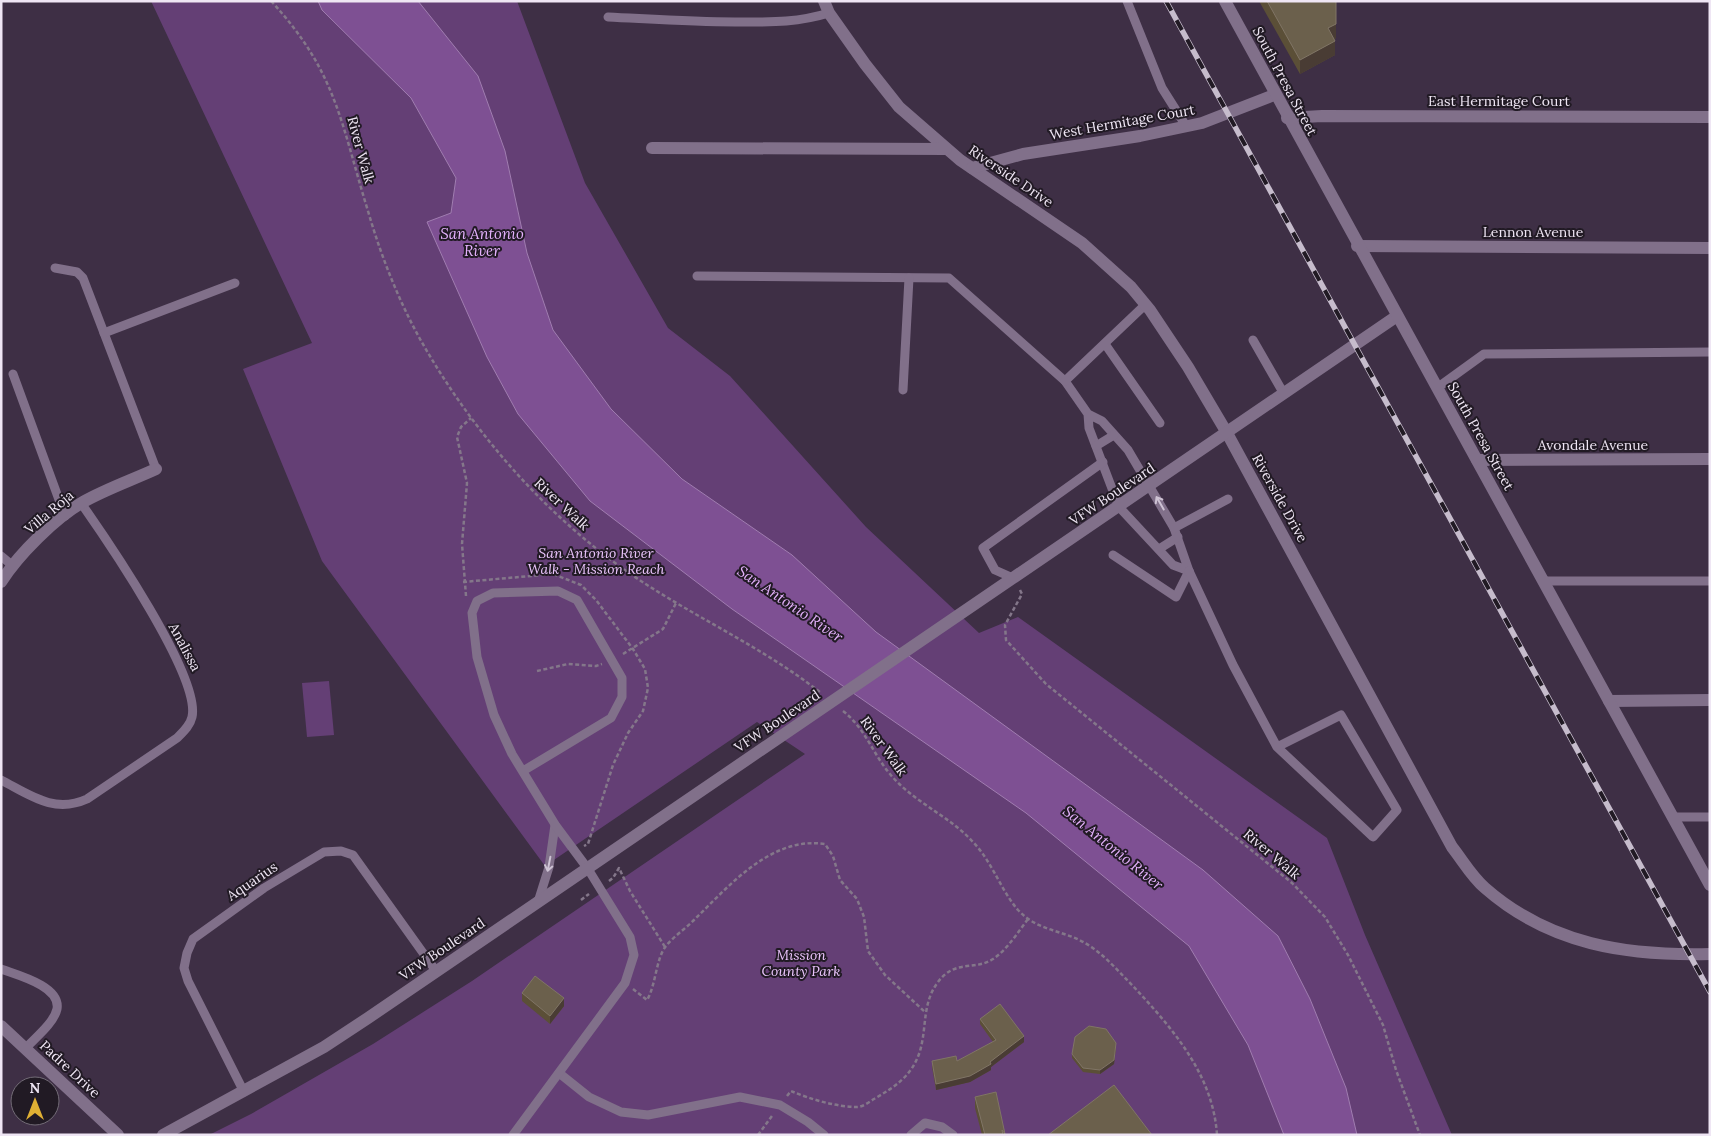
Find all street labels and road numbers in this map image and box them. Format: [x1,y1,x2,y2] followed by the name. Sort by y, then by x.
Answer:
[1249,23,1322,139] street label: South Presa Street
[1428,92,1571,110] street label: East Hermitage Court
[1048,100,1197,144] street label: West Hermitage Court
[343,114,379,186] street label: River Walk
[965,141,1057,211] street label: Riverside Drive
[1483,223,1584,241] street label: Lennon Avenue
[1444,379,1519,494] street label: South Presa Street
[1537,436,1649,454] street label: Avondale Avenue
[1248,451,1312,546] street label: Riverside Drive
[1065,459,1158,530] street label: VFW Boulevard
[531,474,594,534] street label: River Walk
[20,486,77,539] street label: Villa Roja
[164,619,205,674] street label: Analissa
[730,686,823,757] street label: VFW Boulevard
[856,713,912,780] street label: River Walk
[1240,825,1305,883] street label: River Walk
[222,858,281,905] street label: Aquarius
[395,914,488,985] street label: VFW Boulevard
[36,1036,104,1102] street label: Padre Drive

